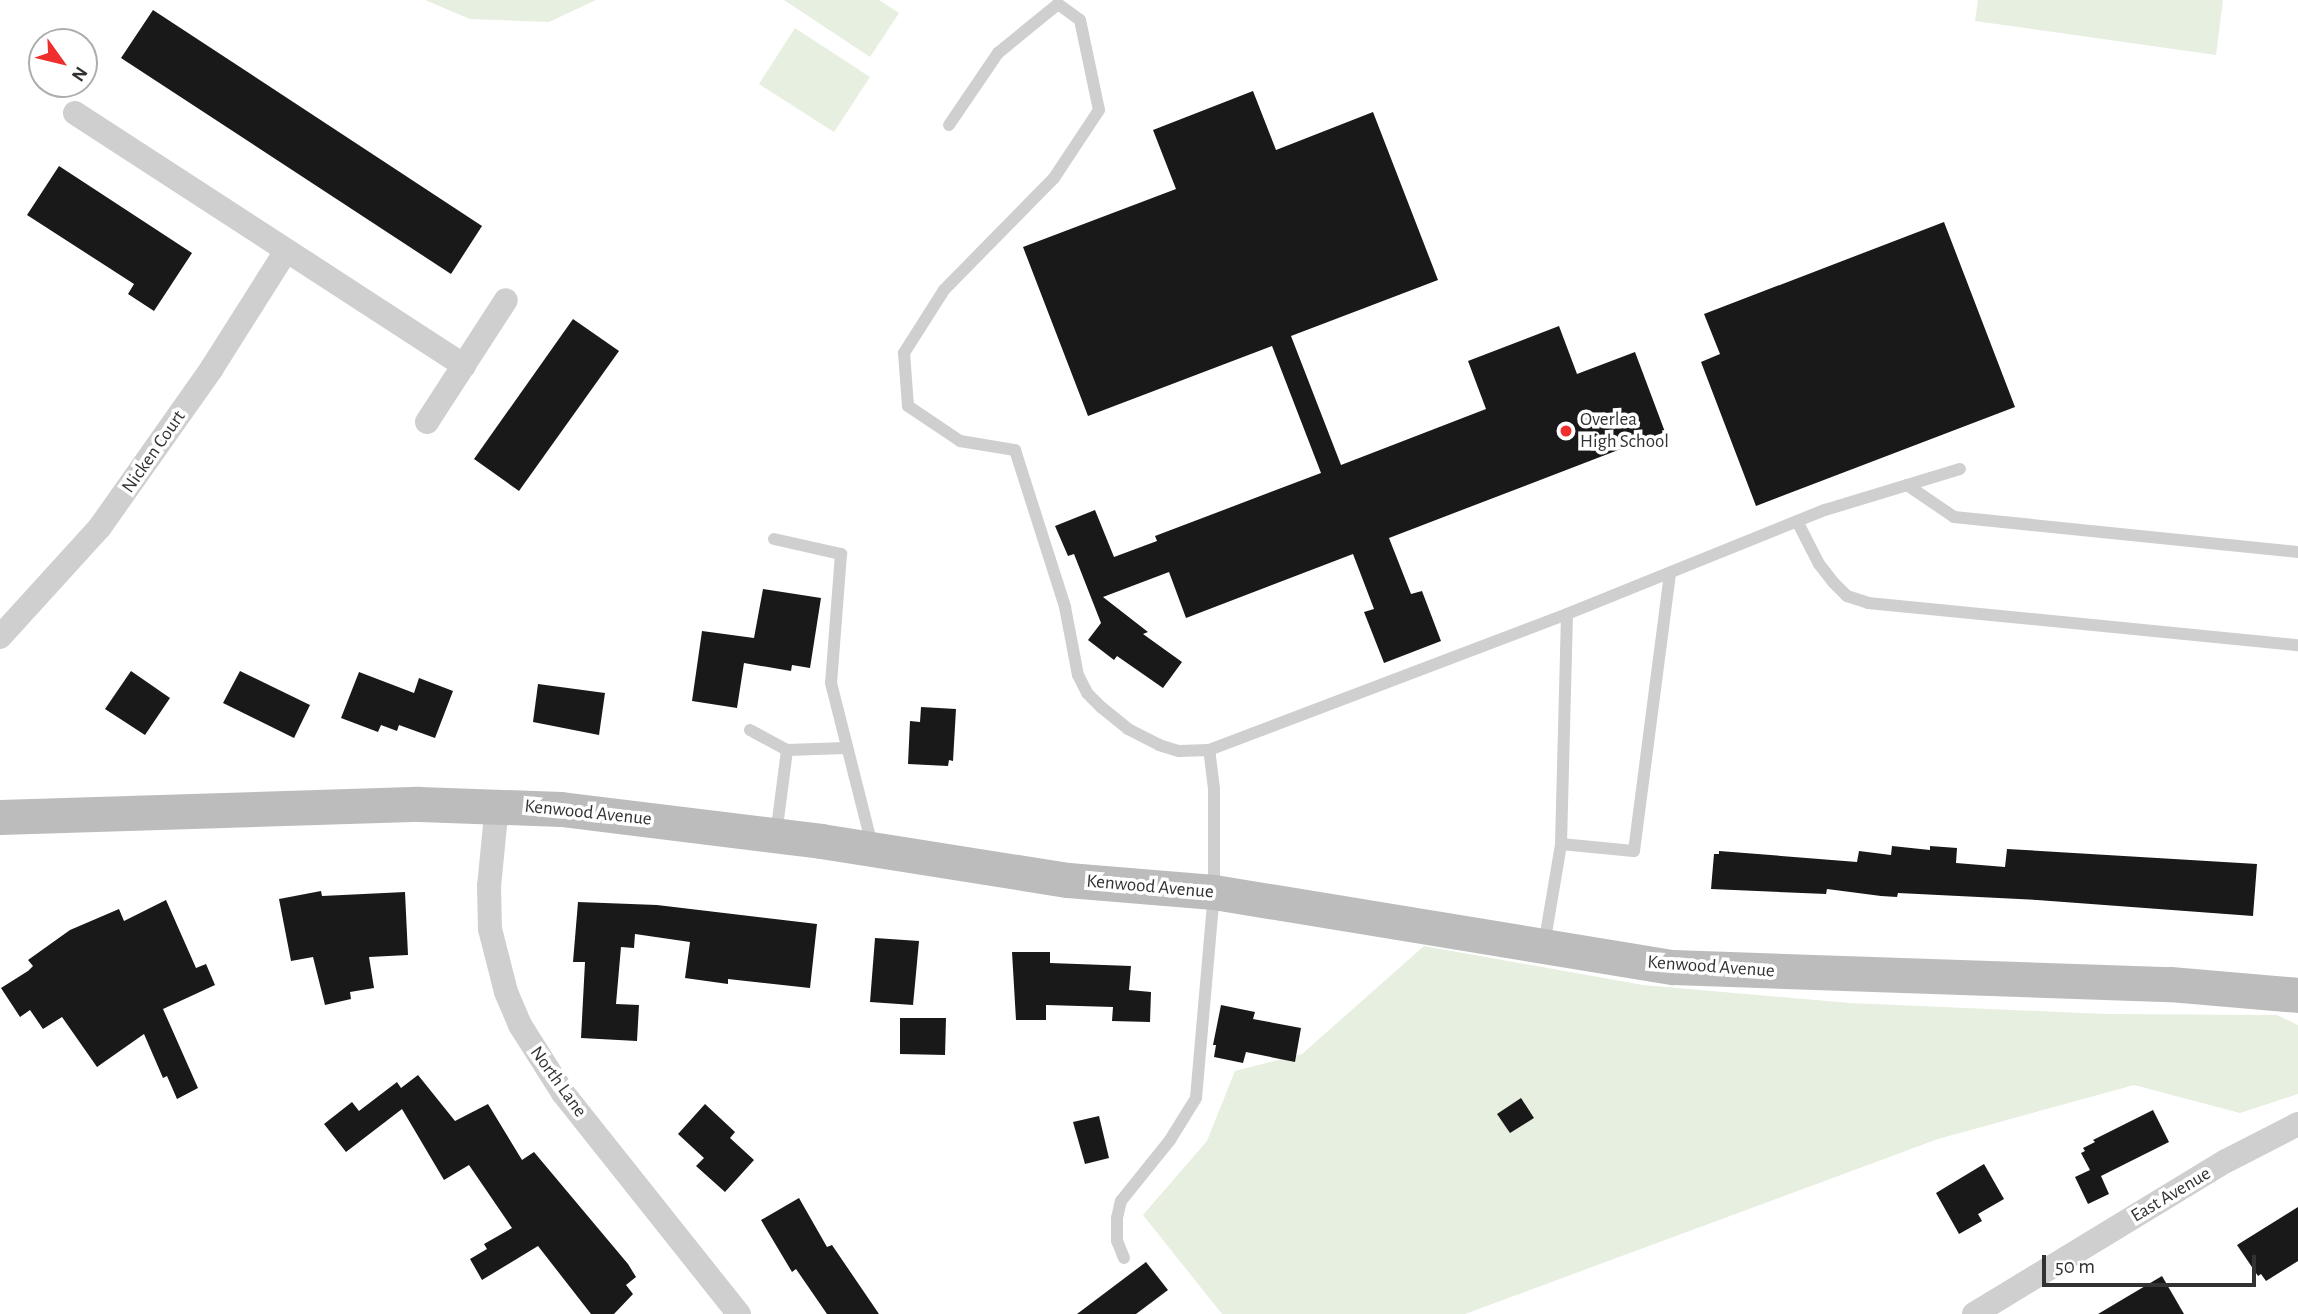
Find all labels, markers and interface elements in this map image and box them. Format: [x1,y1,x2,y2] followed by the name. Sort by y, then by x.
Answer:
[28,28,98,98] north arrow
[68,63,91,85] text: N
[117,406,191,498] street label: Nicken Court
[1580,409,1669,453] place label: Overlea High School
[1558,423,1574,439] marker: Overlea High School
[523,795,653,831] street label: Kenwood Avenue
[1085,870,1215,904] street label: Kenwood Avenue
[1647,951,1775,983] street label: Kenwood Avenue
[525,1042,591,1122] street label: North Lane
[2127,1162,2215,1228] street label: East Avenue
[2046,1240,2260,1284] scale bar
[2055,1256,2095,1277] text: 50 m

